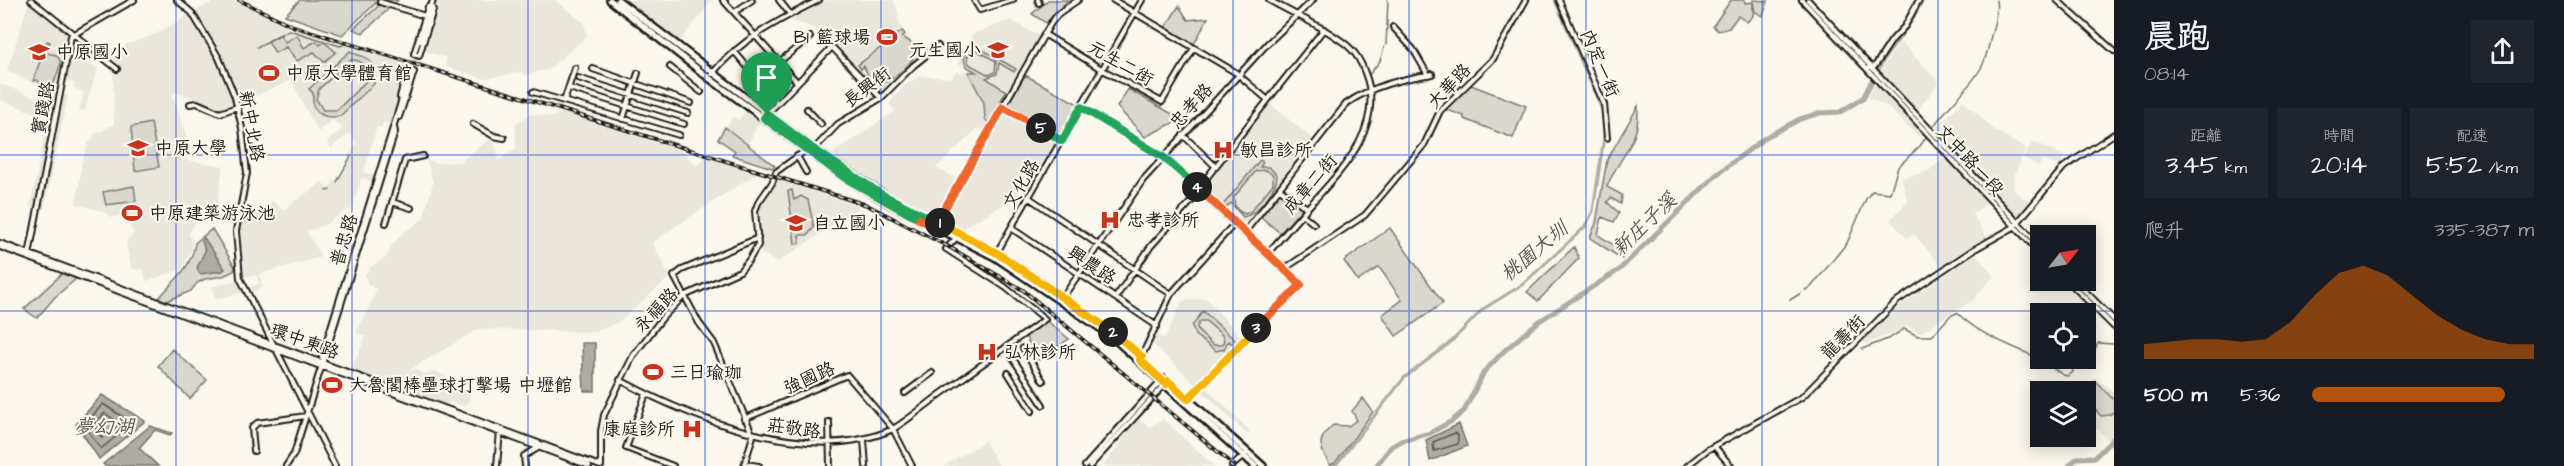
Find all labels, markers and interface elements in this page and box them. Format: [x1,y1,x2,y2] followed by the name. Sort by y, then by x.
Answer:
[2144,14,2210,60] text: 晨跑
[2471,20,2534,83] button: share
[794,25,870,50] place label: B1 籃球場
[875,25,899,49] sports icon: B1 籃球場
[1574,25,1625,101] street label: 內定一街
[1083,35,1158,92] street label: 元生二街
[909,38,981,63] place label: 元生國小
[986,38,1010,62] school or university icon: 元生國小
[27,40,51,64] school or university icon: 中原國小
[56,40,128,65] place label: 中原國小
[741,52,792,114] pin
[1422,58,1477,115] street label: 大華路
[2144,60,2189,88] text: 08:14
[257,61,281,85] sports icon: 中原大學體育館
[286,61,412,86] place label: 中原大學體育館
[750,61,783,94] icon: arrive
[838,61,896,114] street label: 長興街
[1164,78,1219,135] street label: 忠孝路
[26,79,61,137] street label: 實踐路
[233,88,270,164] street label: 新中北路
[1026,113,1056,143] pin: 5
[1035,117,1047,139] text: 5
[1930,119,2009,202] street label: 文中路一段
[2190,125,2222,147] text: 距離
[2323,125,2355,147] text: 時間
[2456,125,2488,147] text: 配速
[126,136,150,160] school or university icon: 中原大學
[155,136,227,161] place label: 中原大學
[1211,138,1235,162] hospital icon: 敏昌診所
[1240,138,1312,163] place label: 敏昌診所
[2165,147,2218,183] text: 3.45
[2311,147,2367,183] text: 20:14
[2426,147,2482,183] text: 5:52
[1277,149,1343,220] street label: 成章二街
[997,155,1046,214] street label: 文化路
[2218,157,2247,179] text: km
[2482,157,2518,179] text: /km
[1182,172,1212,202] pin: 4
[1192,176,1202,198] text: 4
[1606,186,1684,263] water label: 新庄子溪
[120,201,144,225] sports icon: 中原建築游泳池
[149,201,275,226] place label: 中原建築游泳池
[925,208,955,238] pin: 1
[1098,208,1122,232] hospital icon: 忠孝診所
[1127,208,1199,233] place label: 忠孝診所
[325,211,364,270] street label: 普忠路
[784,211,808,235] school or university icon: 自立國小
[813,211,885,236] place label: 自立國小
[939,212,941,234] text: 1
[1495,214,1576,288] water label: 桃園大圳
[2434,216,2534,244] text: 335–387 m
[2144,217,2184,245] text: 爬升
[2030,225,2096,291] north arrow
[2030,225,2096,447] map controls
[1062,240,1121,291] street label: 興農路
[629,282,684,338] street label: 永福路
[2030,303,2096,369] button: locate
[1816,309,1871,365] street label: 龍壽街
[1241,313,1271,343] pin: 3
[267,317,343,366] street label: 環中東路
[1098,317,1128,347] pin: 2
[1252,317,1260,339] text: 3
[1108,321,1118,343] text: 2
[975,340,999,364] hospital icon: 弘林診所
[1004,340,1076,365] place label: 弘林診所
[779,356,839,401] street label: 強國路
[641,360,665,384] sports icon: 三日瑜珈
[670,360,742,385] place label: 三日瑜珈
[320,373,344,397] sports icon: 大魯閣棒壘球打擊場 中壢館
[349,373,572,398] place label: 大魯閣棒壘球打擊場 中壢館
[2030,381,2096,447] button: layers
[2144,381,2207,409] text: 500 m
[2240,381,2280,409] text: 5:36
[765,412,822,445] street label: 莊敬路
[74,413,136,441] water label: 夢幻湖
[603,417,675,442] place label: 康庭診所
[680,417,704,441] hospital icon: 康庭診所

